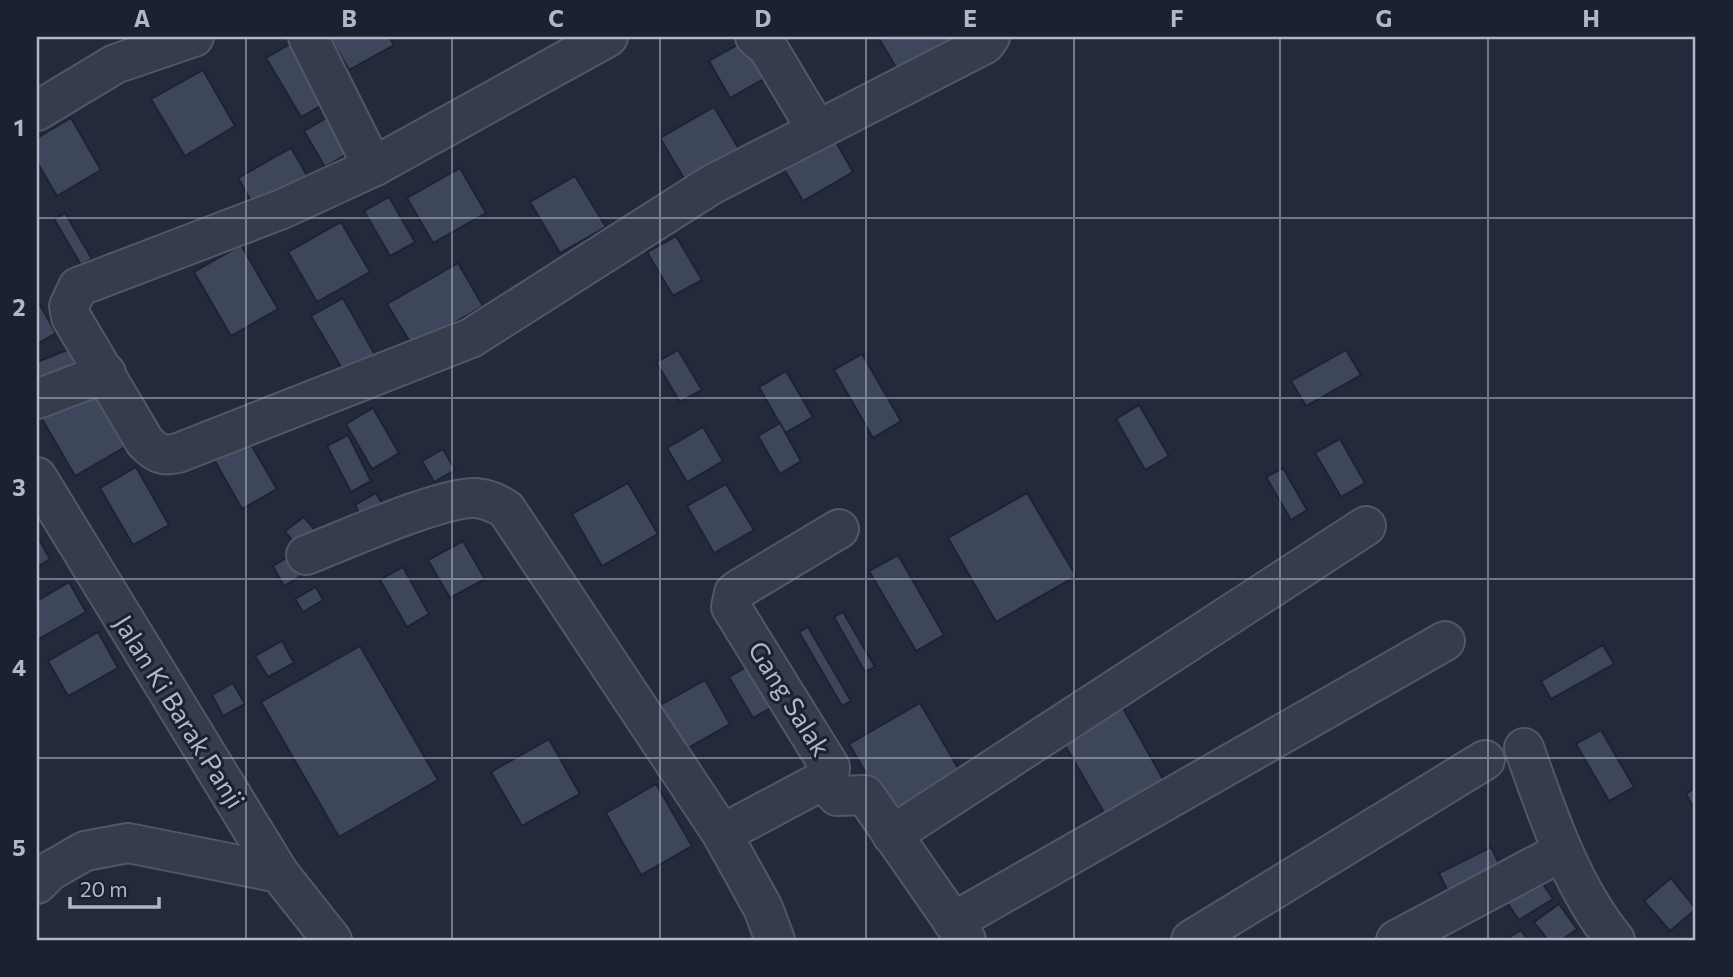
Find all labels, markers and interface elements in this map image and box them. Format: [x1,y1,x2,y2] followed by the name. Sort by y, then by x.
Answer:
[134,4,151,32] text: A
[341,4,357,32] text: B
[548,4,564,32] text: C
[755,4,772,32] text: D
[963,4,977,32] text: E
[1170,4,1184,32] text: F
[1376,4,1392,32] text: G
[1582,4,1600,32] text: H
[14,113,24,141] text: 1
[12,293,26,321] text: 2
[12,473,26,501] text: 3
[108,609,252,813] street label: Jalan Ki Barak Panji
[743,635,838,761] street label: Gang Salak
[12,653,26,681] text: 4
[12,833,26,861] text: 5
[70,865,159,909] scale bar
[80,876,128,901] text: 20 m

